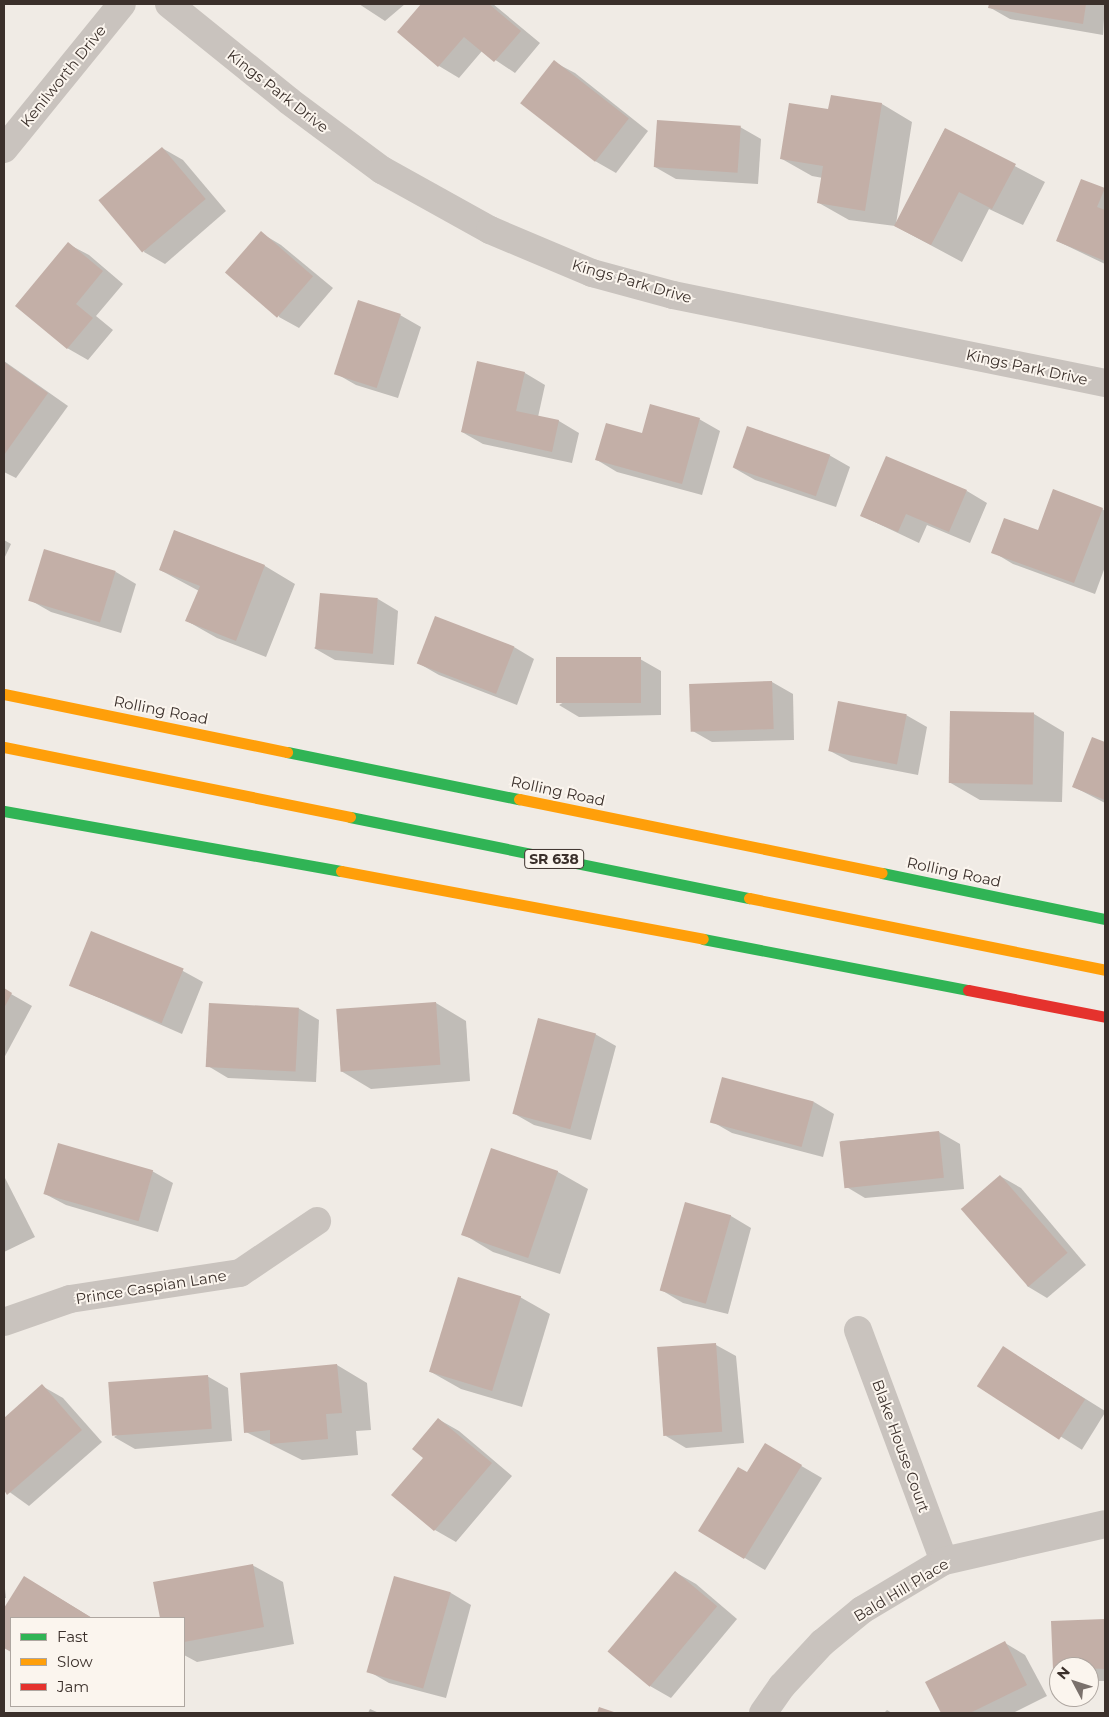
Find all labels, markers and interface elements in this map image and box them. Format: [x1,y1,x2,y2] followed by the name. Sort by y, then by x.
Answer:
[16,22,110,130] street label: Kenilworth Drive
[224,46,332,136] street label: Kings Park Drive
[570,255,694,307] street label: Kings Park Drive
[965,345,1089,389] street label: Kings Park Drive
[112,692,210,728] street label: Rolling Road
[509,772,607,810] street label: Rolling Road
[524,848,584,871] road number: SR 638
[905,853,1003,891] street label: Rolling Road
[74,1266,228,1308] street label: Prince Caspian Lane
[869,1377,933,1515] street label: Blake House Court
[850,1555,952,1625] street label: Bald Hill Place
[10,1617,185,1707] legend
[57,1627,88,1646] text: Fast
[57,1652,93,1671] text: Slow
[1049,1657,1099,1707] north arrow
[1053,1663,1074,1683] text: N
[57,1677,89,1696] text: Jam

